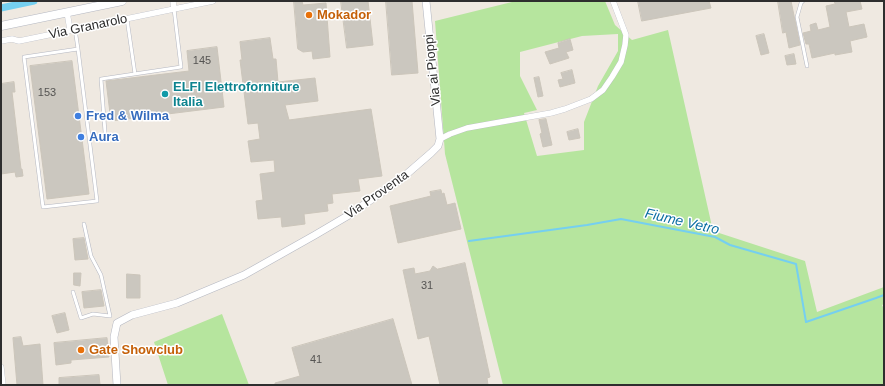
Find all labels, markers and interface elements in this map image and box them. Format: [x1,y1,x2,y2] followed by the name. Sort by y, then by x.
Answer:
[317,7,371,23] place label: Mokador
[304,10,314,20] marker: Mokador
[47,11,129,43] street label: Via Granarolo
[421,33,445,107] street label: Via ai Pioppi
[193,54,211,68] house number: 145
[173,79,299,110] place label: ELFI Elettroforniture Italia
[38,86,56,100] house number: 153
[160,89,170,99] marker: ELFI Elettroforniture Italia
[86,108,169,124] place label: Fred & Wilma
[73,111,83,121] marker: Fred & Wilma
[89,129,119,145] place label: Aura
[76,132,86,142] marker: Aura
[342,167,412,223] street label: Via Proventa
[643,205,721,239] water label: Fiume Vetro
[421,279,433,293] house number: 31
[89,342,183,358] place label: Gate Showclub
[76,345,86,355] marker: Gate Showclub
[310,353,322,367] house number: 41

